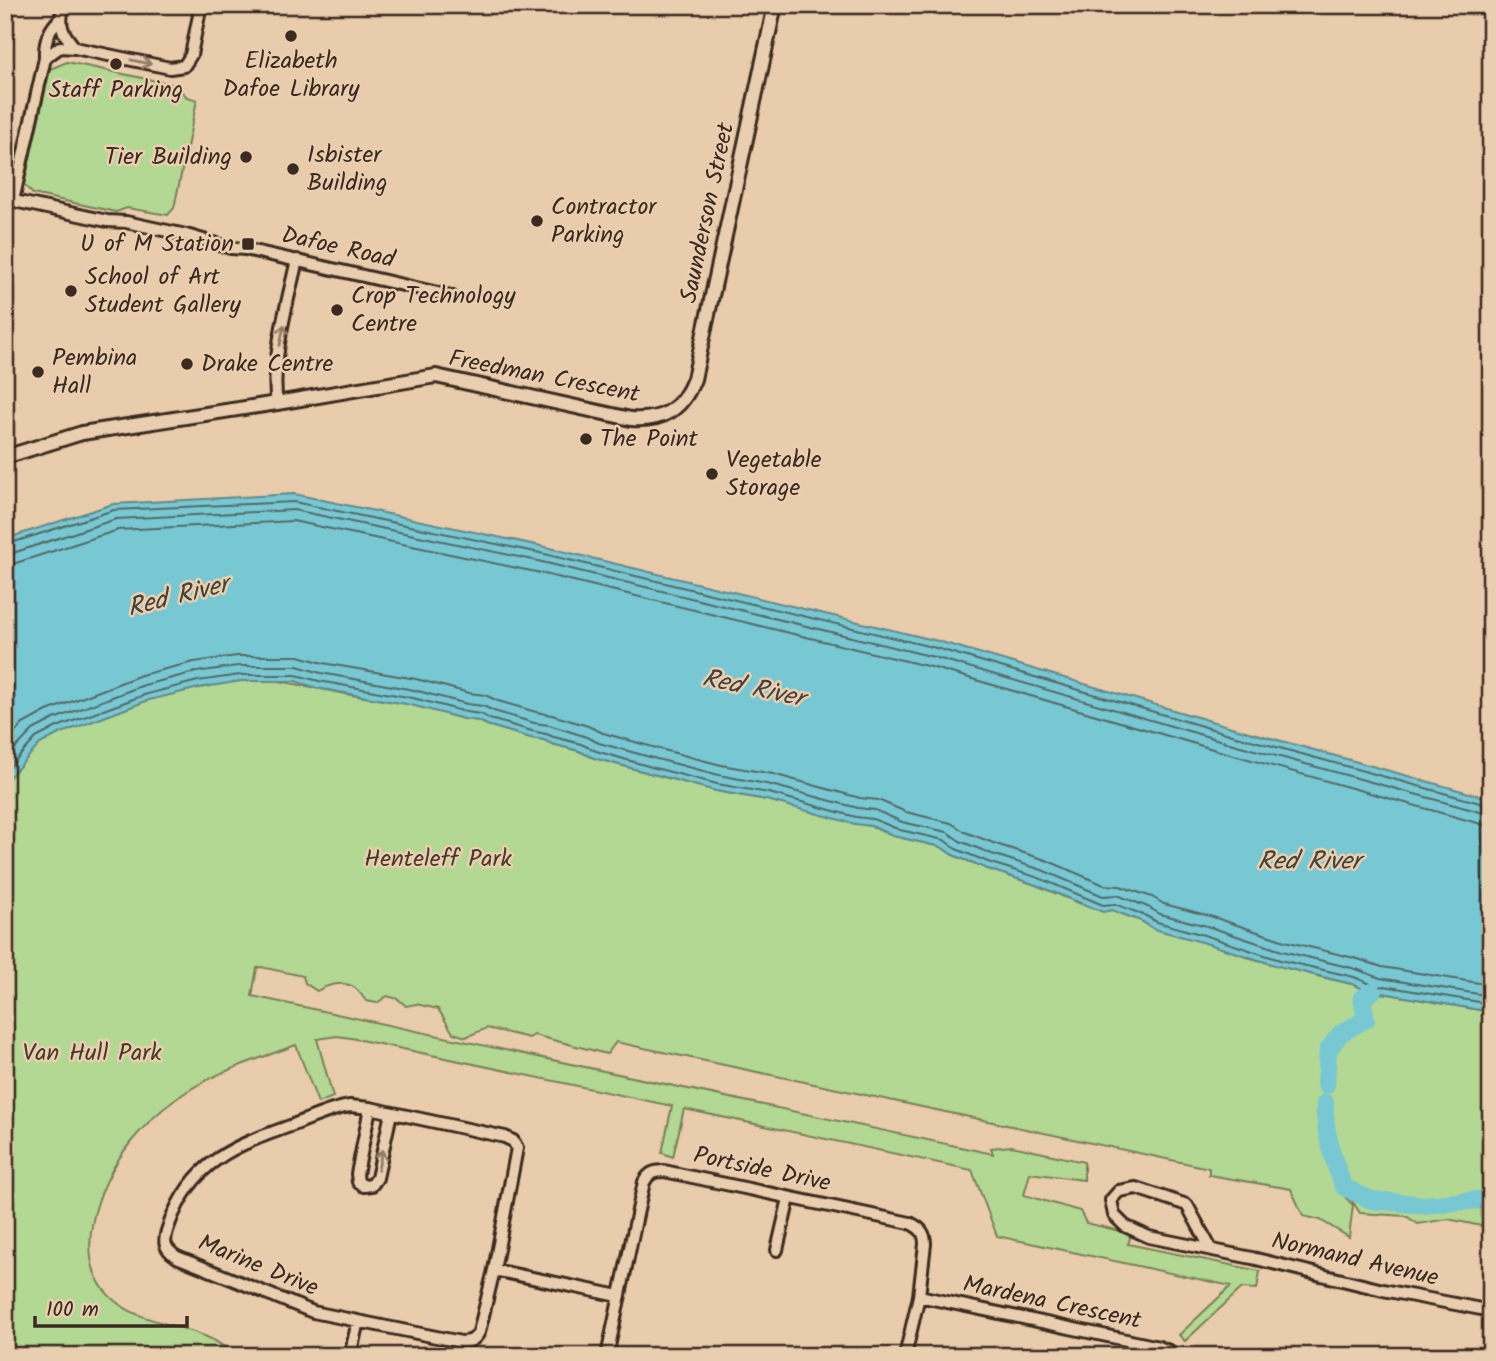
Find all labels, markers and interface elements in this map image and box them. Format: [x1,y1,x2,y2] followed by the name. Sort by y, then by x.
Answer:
[283,28,299,44] marker: Elizabeth Dafoe Library
[223,42,360,109] place label: Elizabeth Dafoe Library
[108,56,124,72] marker: Staff Parking
[129,56,152,69] one-way arrow
[49,71,183,110] place label: Staff Parking
[670,119,746,307] street label: Saunderson Street
[307,136,387,203] place label: Isbister Building
[105,138,232,177] place label: Tier Building
[238,149,254,165] marker: Tier Building
[285,161,301,177] marker: Isbister Building
[551,188,658,255] place label: Contractor Parking
[529,213,545,229] marker: Contractor Parking
[277,216,399,280] street label: Dafoe Road
[80,225,234,264] place label: U of M Station
[240,236,256,252] marker: U of M Station
[85,258,241,325] place label: School of Art Student Gallery
[351,277,516,344] place label: Crop Technology Centre
[63,283,79,299] marker: School of Art Student Gallery
[329,302,345,318] marker: Crop Technology Centre
[275,324,289,347] one-way arrow
[52,339,137,406] place label: Pembina Hall
[445,339,644,415] street label: Freedman Crescent
[201,345,334,384] place label: Drake Centre
[179,356,195,372] marker: Drake Centre
[30,364,46,380] marker: Pembina Hall
[600,420,699,459] place label: The Point
[578,431,594,447] marker: The Point
[726,441,822,508] place label: Vegetable Storage
[704,466,720,482] marker: Vegetable Storage
[123,563,238,630] water label: Red River
[698,658,813,721] water label: Red River
[364,840,513,879] park label: Henteleff Park
[1258,841,1366,883] water label: Red River
[23,1034,162,1073] park label: Van Hull Park
[690,1136,834,1204] street label: Portside Drive
[375,1150,388,1172] one-way arrow
[1268,1222,1443,1298] street label: Normand Avenue
[192,1224,324,1308] street label: Marine Drive
[959,1265,1146,1341] street label: Mardena Crescent
[35,1284,187,1328] scale bar
[46,1294,99,1327] text: 100 m

